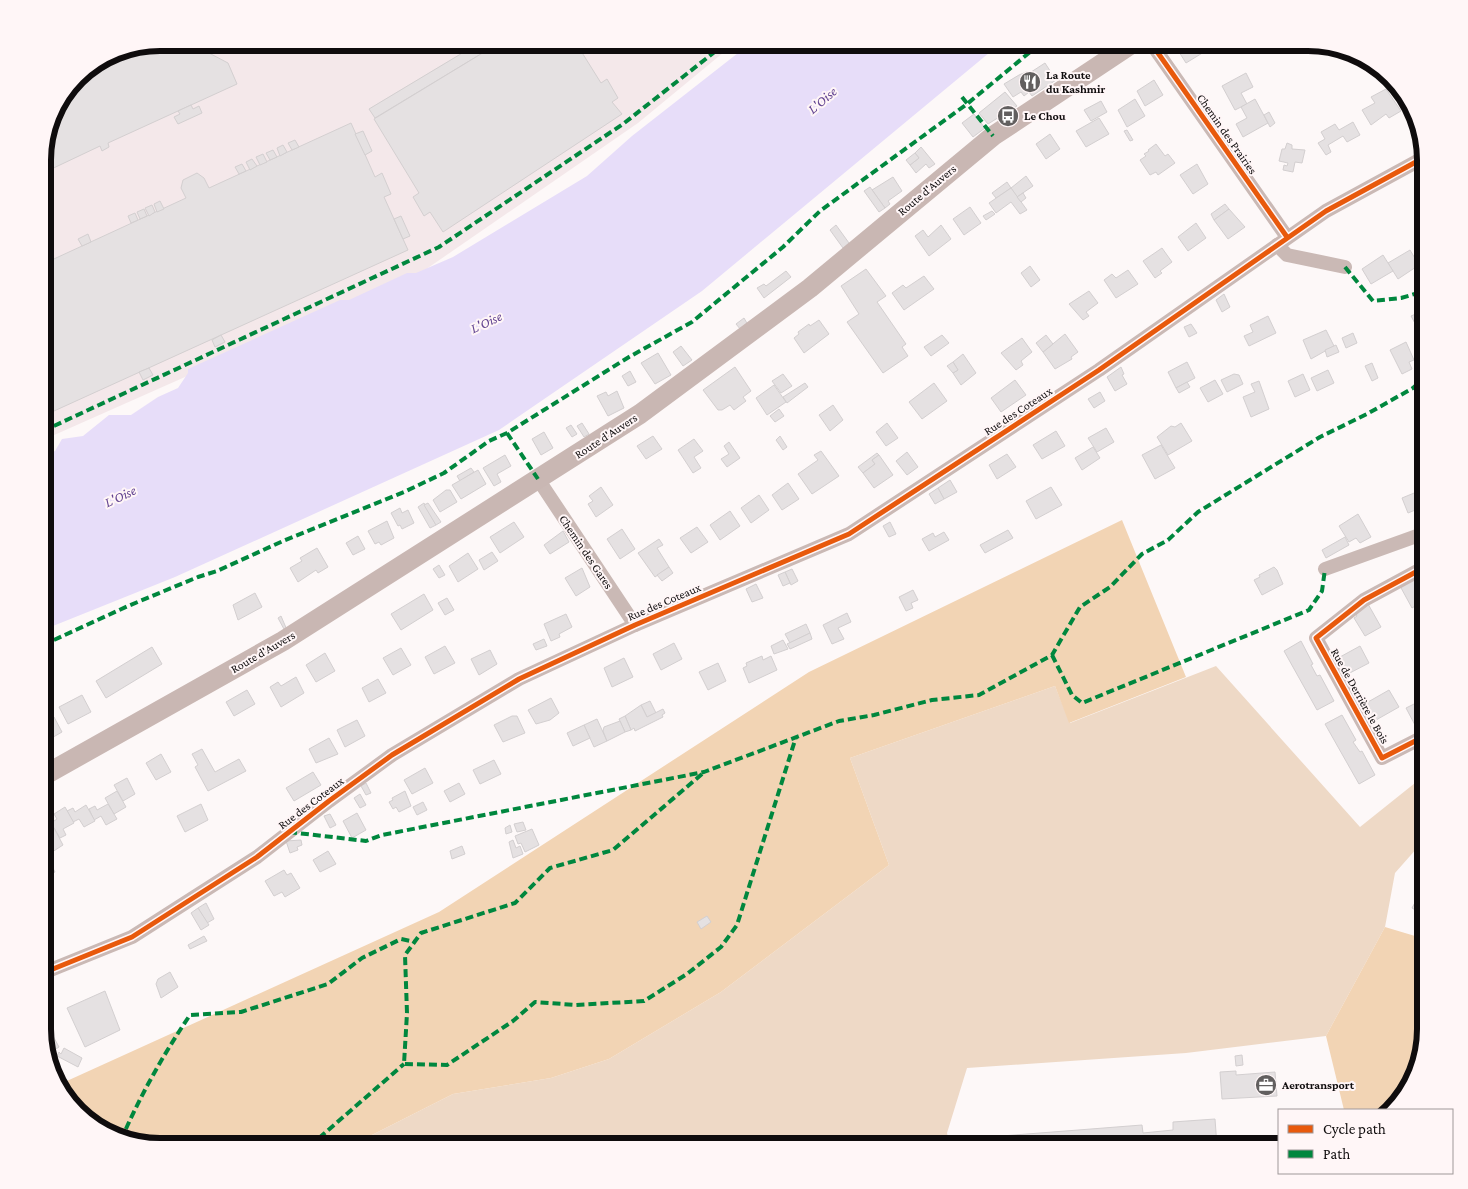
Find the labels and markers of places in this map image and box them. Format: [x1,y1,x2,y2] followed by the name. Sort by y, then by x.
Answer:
[1046,68,1105,96] place label: La Route du Kashmir
[1018,70,1042,94] restaurant icon: La Route du Kashmir
[996,104,1020,128] bus stop icon: Le Chou
[1024,109,1066,123] place label: Le Chou
[1254,1073,1278,1097] office icon: Aerotransport
[1281,1078,1355,1092] place label: Aerotransport

